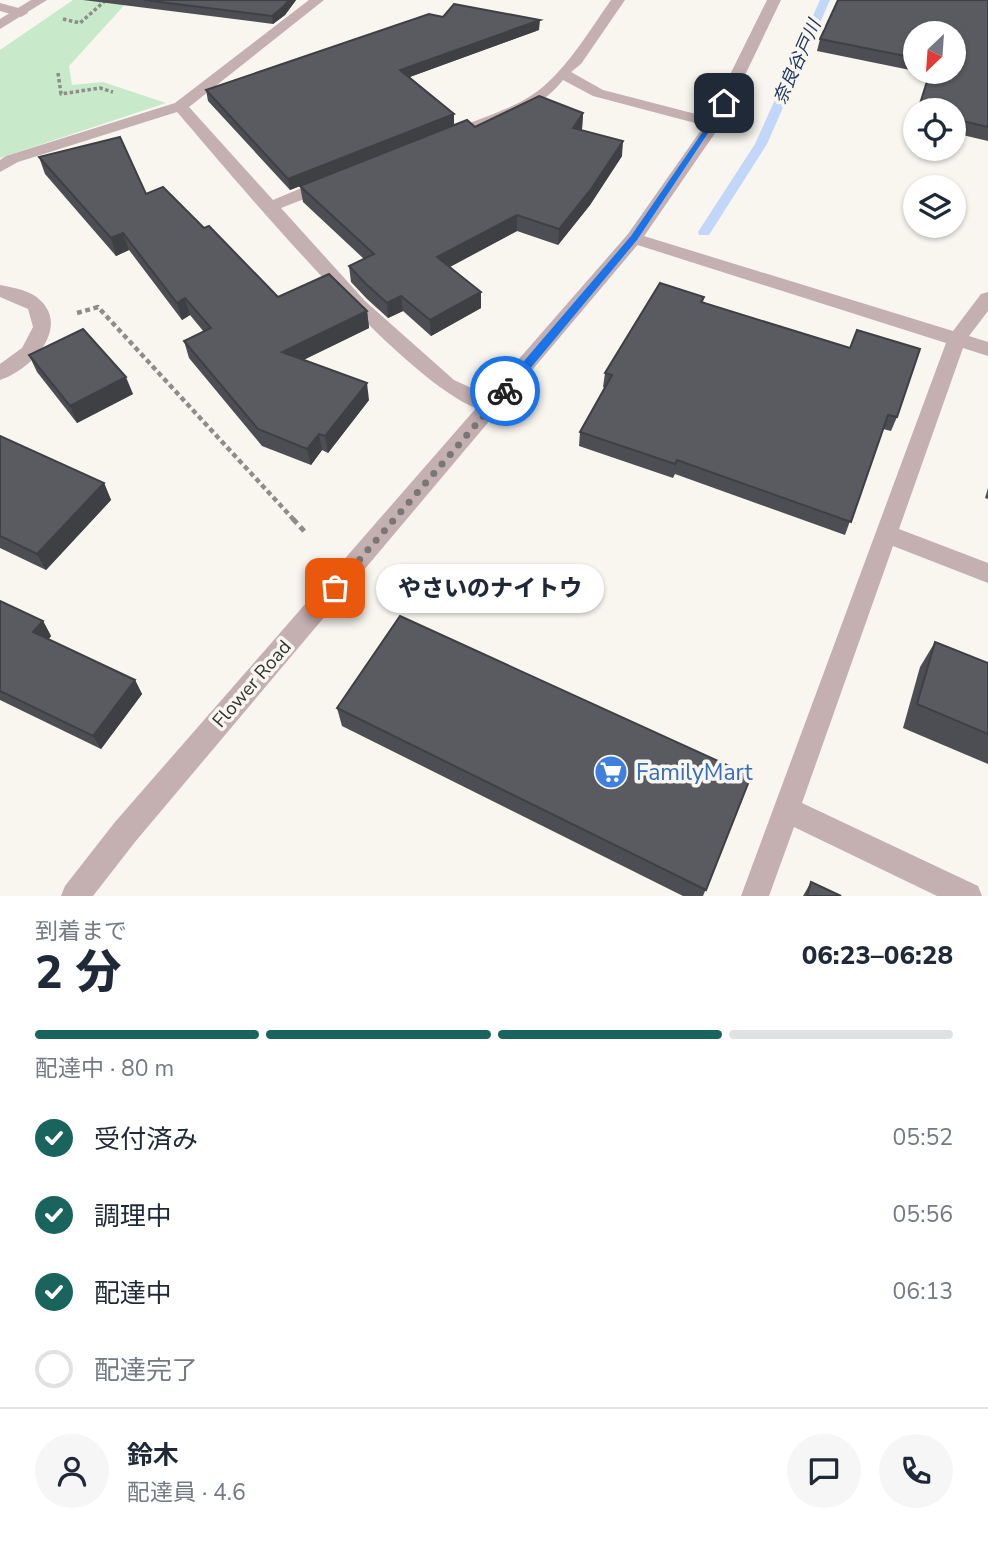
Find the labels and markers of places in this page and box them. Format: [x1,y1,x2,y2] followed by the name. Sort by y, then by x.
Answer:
[694,73,754,133] pin
[305,558,365,618] pin
[377,564,604,612] callout: やさいのナイトウ
[592,753,630,791] supermarket icon: FamilyMart
[636,757,753,788] place label: FamilyMart

